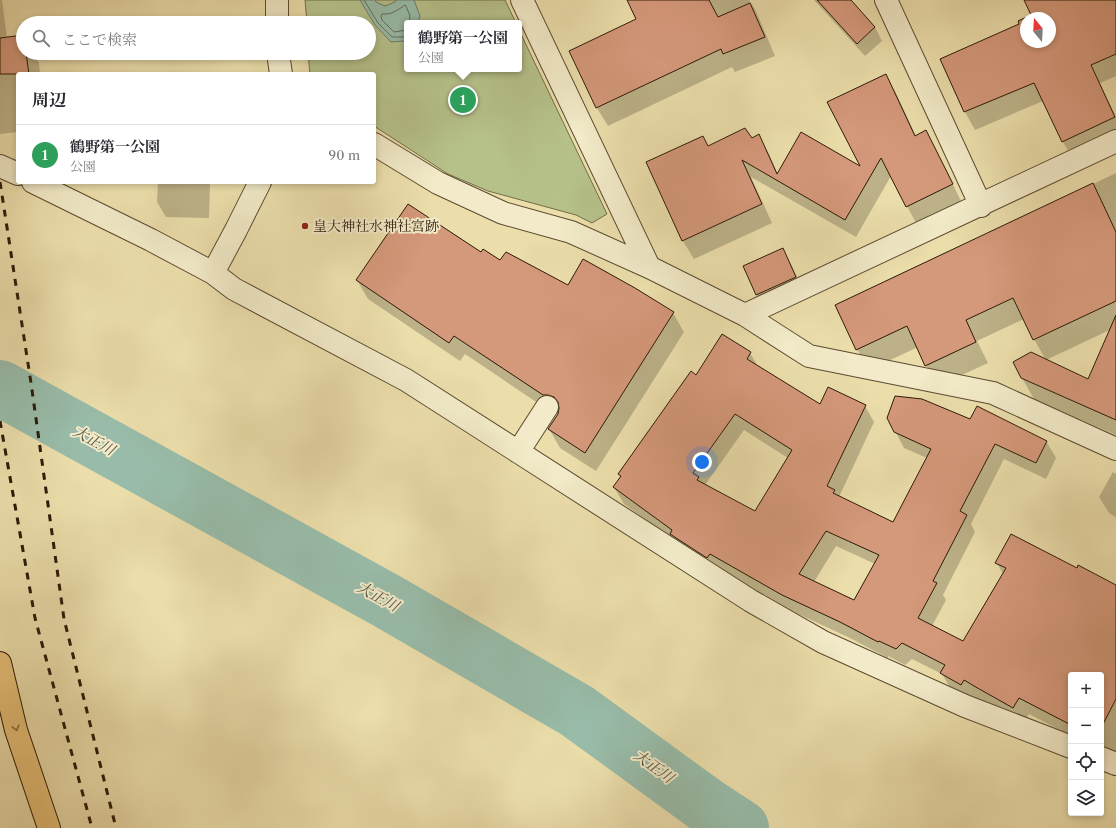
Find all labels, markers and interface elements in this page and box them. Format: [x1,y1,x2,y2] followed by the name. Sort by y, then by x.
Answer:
[1020,12,1056,48] north arrow
[16,16,376,60] search box
[404,20,522,72] popup
[30,27,52,49] icon: search
[418,28,508,47] text: 鶴野第一公園
[62,30,137,49] text: ここで検索
[418,49,444,65] text: 公園
[450,85,476,115] pin: 1
[32,90,66,110] text: 周辺
[70,137,160,156] text: 鶴野第一公園
[42,147,48,163] text: 1
[329,147,360,163] text: 90 m
[70,158,96,174] text: 公園
[313,217,439,235] place label: 皇大神社水神社宮跡
[300,221,310,231] marker: 皇大神社水神社宮跡
[70,421,120,460] water label: 大正川
[692,452,712,472] your location
[354,577,404,616] water label: 大正川
[1068,672,1104,816] map controls
[1068,672,1104,708] button: +
[1068,708,1104,744] button: −
[11,724,20,731] one-way arrow
[1068,744,1104,780] button: locate
[630,745,679,788] water label: 大正川
[1068,780,1104,816] button: layers

